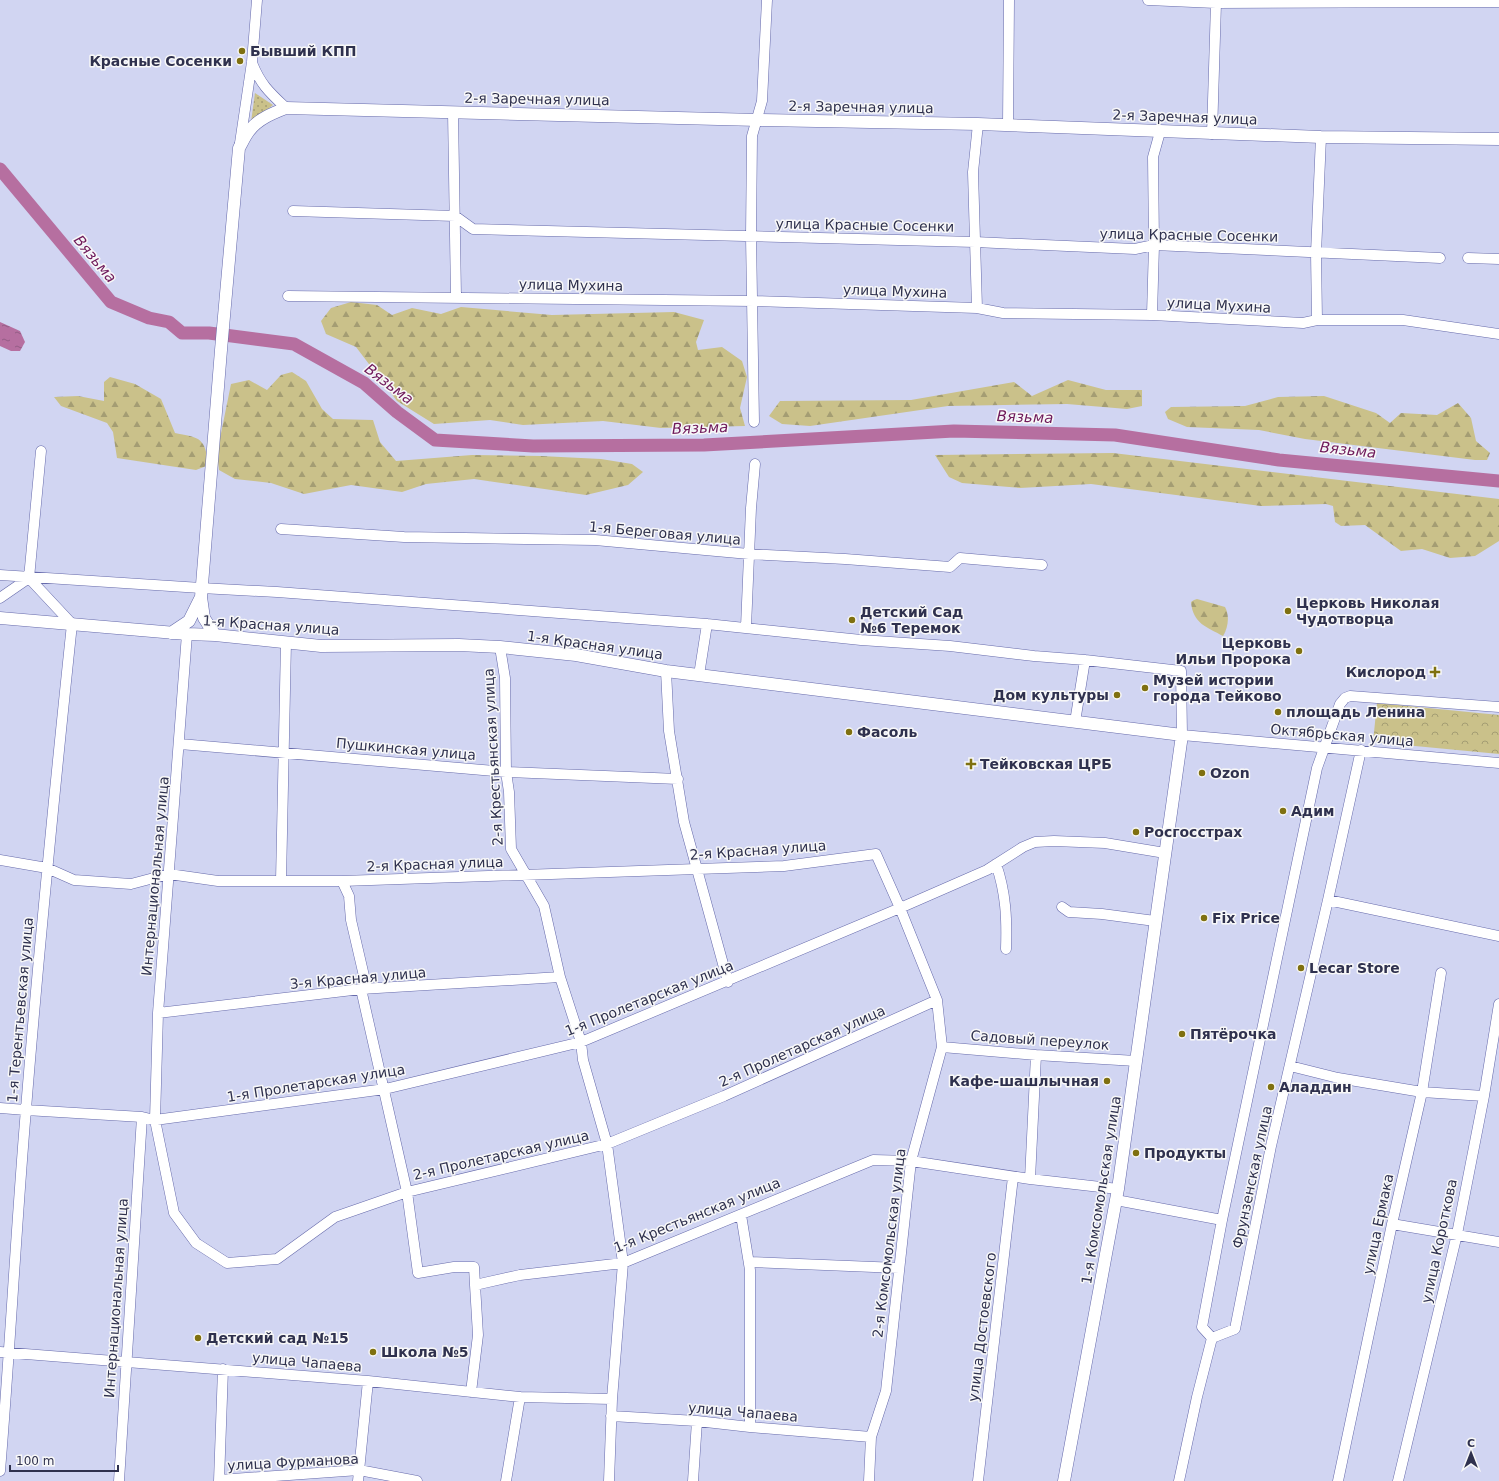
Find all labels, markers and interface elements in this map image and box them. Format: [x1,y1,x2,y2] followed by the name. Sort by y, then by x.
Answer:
[250,43,356,59] place label: Бывший КПП
[237,46,247,56] marker: Бывший КПП
[89,53,232,69] place label: Красные Сосенки
[235,56,245,66] marker: Красные Сосенки
[464,90,610,108] street label: 2-я Заречная улица
[788,98,934,116] street label: 2-я Заречная улица
[1112,106,1258,128] street label: 2-я Заречная улица
[776,215,954,235] street label: улица Красные Сосенки
[1100,225,1278,245] street label: улица Красные Сосенки
[70,232,120,286] water label: Вязьма
[519,276,623,294] street label: улица Мухина
[843,281,947,301] street label: улица Мухина
[1166,294,1272,316] street label: улица Мухина
[361,360,417,408] water label: Вязьма
[996,407,1054,427] water label: Вязьма
[671,418,729,438] water label: Вязьма
[1319,438,1377,462] water label: Вязьма
[588,518,742,548] street label: 1-я Береговая улица
[1296,595,1440,627] place label: Церковь Николая Чудотворца
[860,604,963,636] place label: Детский Сад №6 Теремок
[1283,606,1293,616] marker: Церковь Николая Чудотворца
[202,612,340,638] street label: 1-я Красная улица
[847,615,857,625] marker: Детский Сад №6 Теремок
[526,628,664,662] street label: 1-я Красная улица
[1176,635,1291,667] place label: Церковь Ильи Пророка
[1294,646,1304,656] marker: Церковь Ильи Пророка
[1346,664,1426,680] place label: Кислород
[1429,666,1441,678] marker: Кислород
[480,668,506,846] street label: 2-я Крестьянская улица
[1153,672,1282,704] place label: Музей истории города Тейково
[1140,683,1150,693] marker: Музей истории города Тейково
[993,687,1109,703] place label: Дом культуры
[1112,690,1122,700] marker: Дом культуры
[1286,704,1425,720] place label: площадь Ленина
[1273,707,1283,717] marker: площадь Ленина
[1270,721,1414,749] street label: Октябрьская улица
[857,724,918,740] place label: Фасоль
[844,727,854,737] marker: Фасоль
[335,735,477,763] street label: Пушкинская улица
[980,756,1112,772] place label: Тейковская ЦРБ
[965,758,977,770] marker: Тейковская ЦРБ
[1210,765,1250,781] place label: Ozon
[1197,768,1207,778] marker: Ozon
[138,776,172,976] street label: Интернациональная улица
[1291,803,1334,819] place label: Адим
[1278,806,1288,816] marker: Адим
[1144,824,1242,840] place label: Росгосстрах
[1131,827,1141,837] marker: Росгосстрах
[689,837,827,863] street label: 2-я Красная улица
[366,854,504,874] street label: 2-я Красная улица
[1212,910,1280,926] place label: Fix Price
[1199,913,1209,923] marker: Fix Price
[4,917,36,1103] street label: 1-я Терентьевская улица
[563,957,735,1039] street label: 1-я Пролетарская улица
[1309,960,1400,976] place label: Lecar Store
[1296,963,1306,973] marker: Lecar Store
[289,964,427,992] street label: 3-я Красная улица
[717,1002,887,1090] street label: 2-я Пролетарская улица
[1190,1026,1277,1042] place label: Пятёрочка
[970,1027,1110,1053] street label: Садовый переулок
[1177,1029,1187,1039] marker: Пятёрочка
[226,1061,406,1105] street label: 1-я Пролетарская улица
[949,1073,1099,1089] place label: Кафе-шашлычная
[1102,1076,1112,1086] marker: Кафе-шашлычная
[1279,1079,1352,1095] place label: Аладдин
[1266,1082,1276,1092] marker: Аладдин
[1078,1095,1124,1285] street label: 1-я Комсомольская улица
[1229,1104,1275,1250] street label: Фрунзенская улица
[411,1127,591,1183] street label: 2-я Пролетарская улица
[1144,1145,1226,1161] place label: Продукты
[869,1147,909,1339] street label: 2-я Комсомольская улица
[1131,1148,1141,1158] marker: Продукты
[1359,1172,1397,1276] street label: улица Ермака
[611,1174,783,1256] street label: 1-я Крестьянская улица
[1418,1177,1460,1305] street label: улица Короткова
[101,1198,131,1398] street label: Интернациональная улица
[965,1251,999,1403] street label: улица Достоевского
[206,1330,349,1346] place label: Детский сад №15
[193,1333,203,1343] marker: Детский сад №15
[381,1344,469,1360] place label: Школа №5
[368,1347,378,1357] marker: Школа №5
[251,1349,363,1375] street label: улица Чапаева
[687,1399,799,1425] street label: улица Чапаева
[1451,1433,1491,1473] north arrow
[1467,1437,1475,1450] text: С
[10,1447,118,1473] scale bar
[227,1451,359,1473] street label: улица Фурманова
[16,1454,54,1468] text: 100 m

